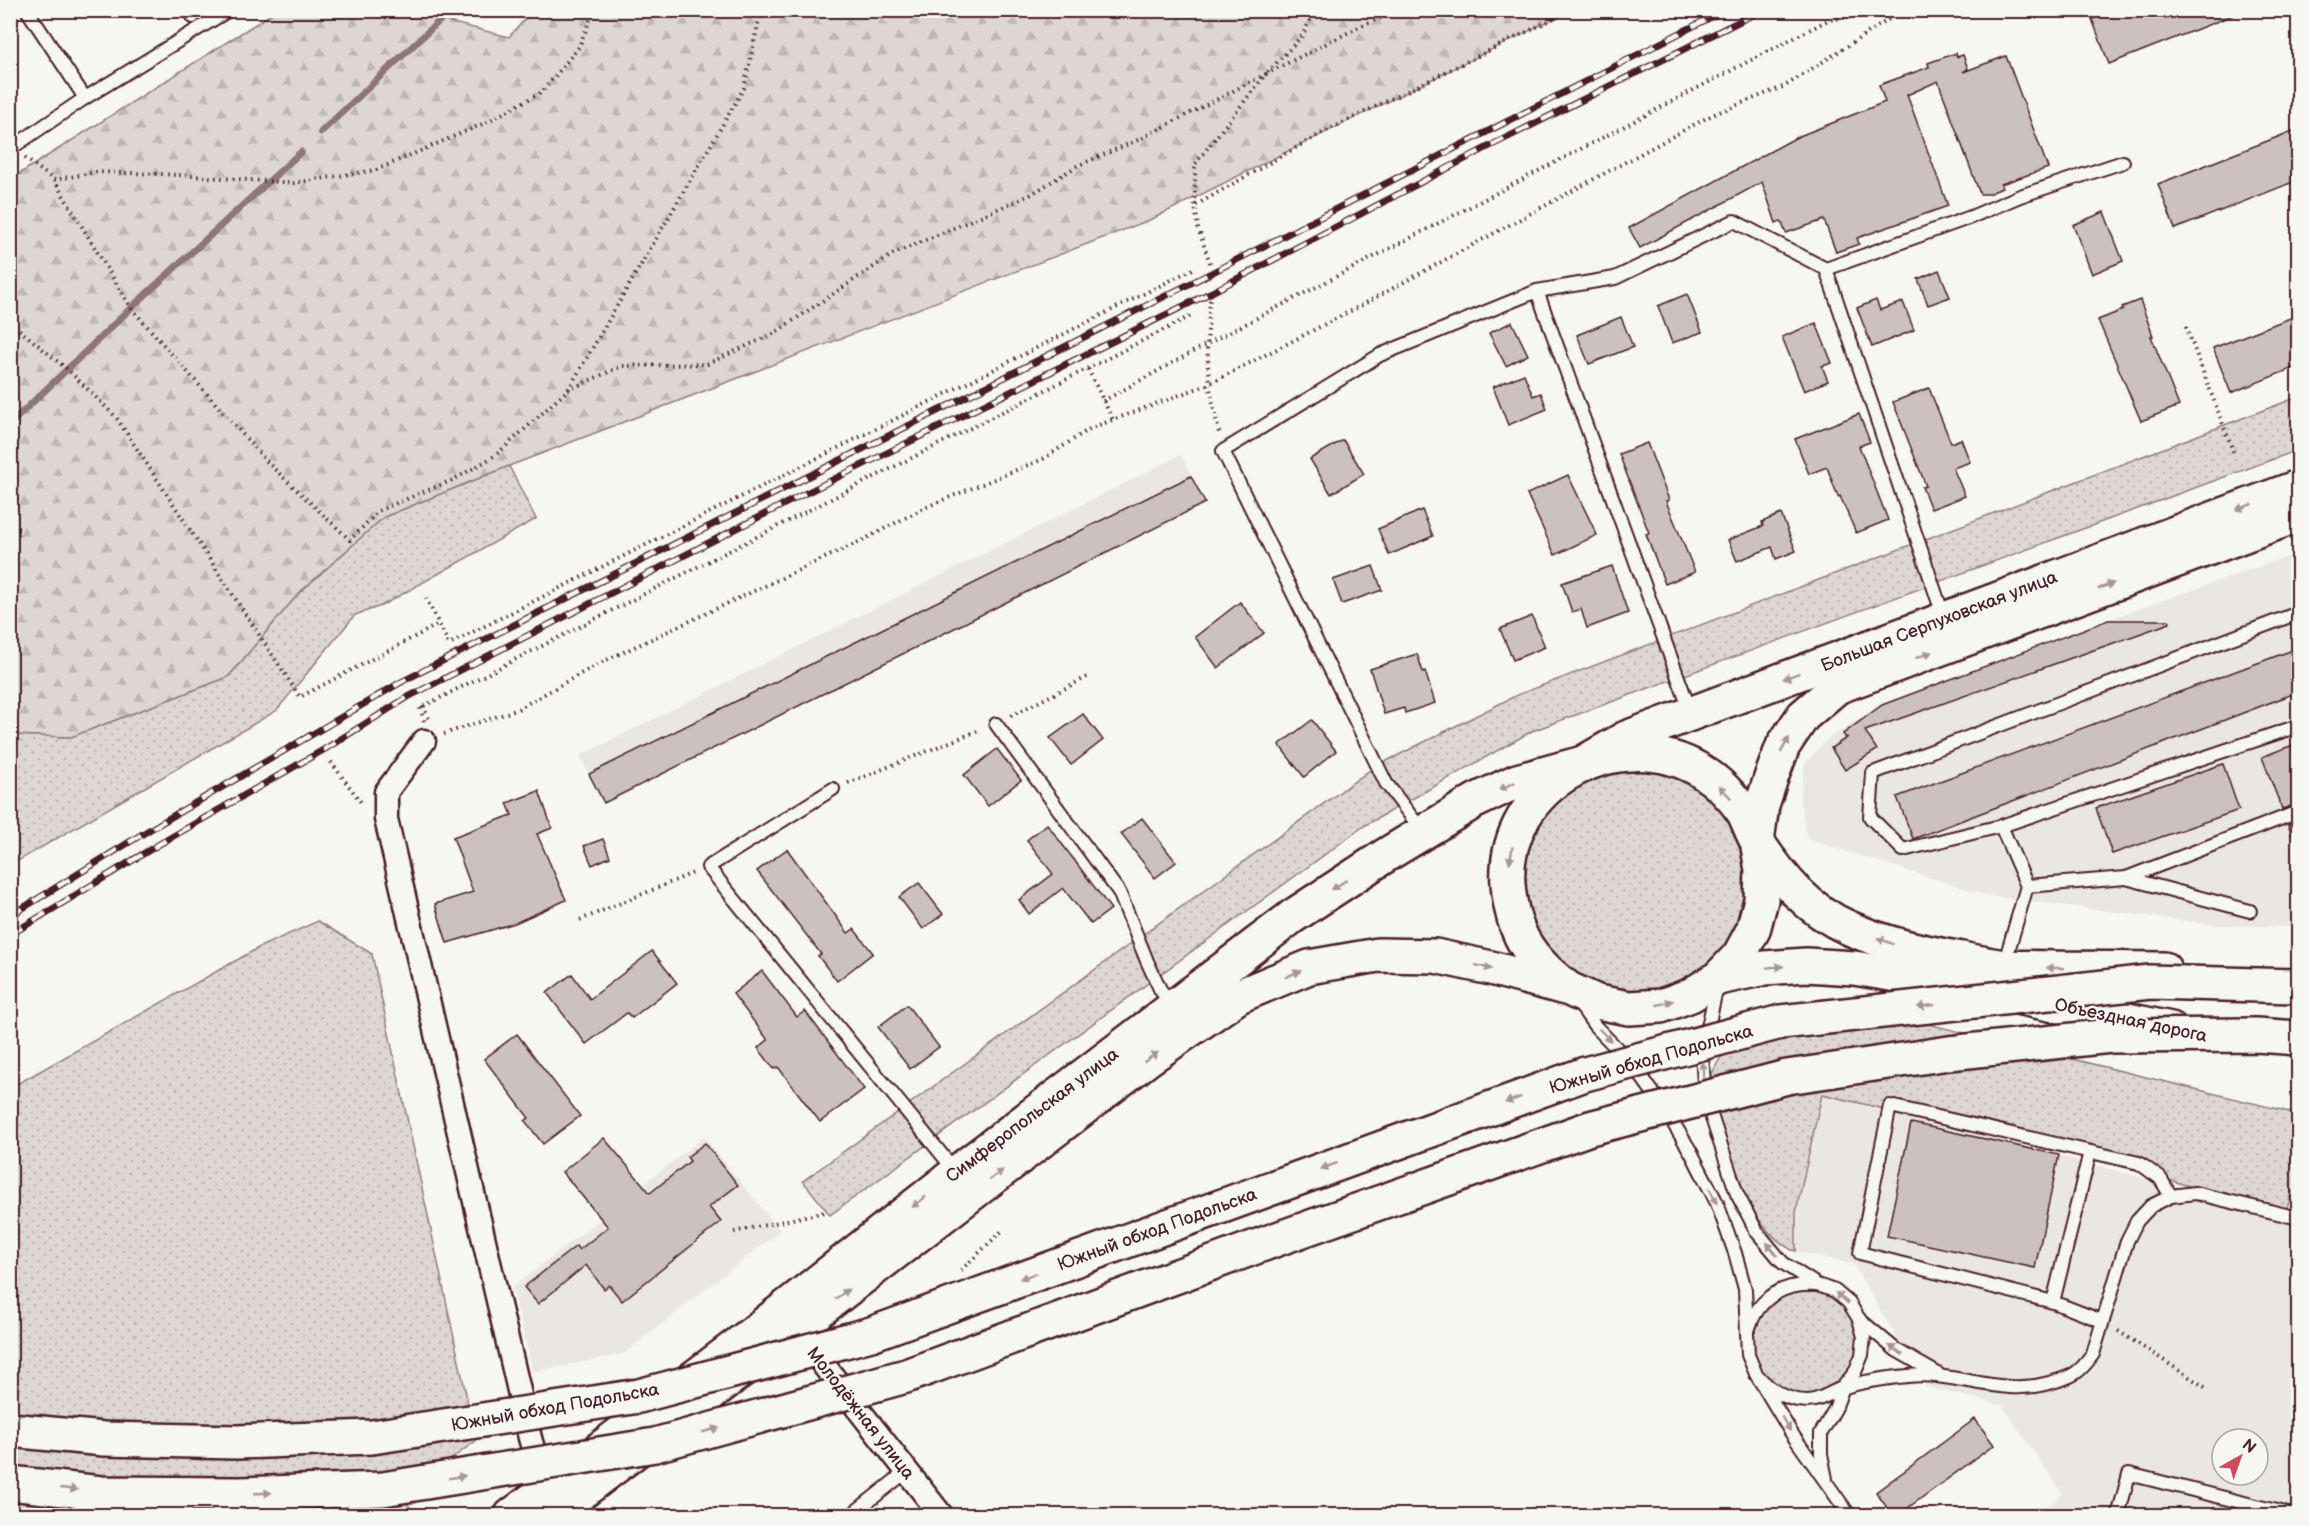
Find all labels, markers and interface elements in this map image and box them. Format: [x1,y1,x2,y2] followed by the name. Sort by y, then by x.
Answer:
[2235,503,2253,512] one-way arrow
[1818,566,2061,676] street label: Большая Серпуховская улица
[2097,581,2115,590] one-way arrow
[1915,649,1933,659] one-way arrow
[1782,672,1800,681] one-way arrow
[1780,736,1790,753] one-way arrow
[1497,781,1515,791] one-way arrow
[1719,785,1733,799] one-way arrow
[1506,846,1515,865] one-way arrow
[1332,879,1348,891] one-way arrow
[1876,935,1894,945] one-way arrow
[1766,962,1785,972] one-way arrow
[1475,963,1494,972] one-way arrow
[2045,963,2064,972] one-way arrow
[1284,969,1301,978] one-way arrow
[2053,994,2209,1047] street label: Объездная дорога
[1656,998,1674,1008] one-way arrow
[1917,1001,1936,1011] one-way arrow
[1547,1020,1756,1099] street label: Южный обход Подольска
[1597,1028,1611,1042] one-way arrow
[942,1043,1123,1187] street label: Симферопольская улица
[1143,1051,1159,1063] one-way arrow
[1698,1060,1708,1079] one-way arrow
[1503,1096,1521,1106] one-way arrow
[1320,1162,1338,1172] one-way arrow
[988,1169,1004,1181] one-way arrow
[1055,1183,1260,1275] street label: Южный обход Подольска
[1709,1187,1718,1204] one-way arrow
[911,1196,926,1208] one-way arrow
[1766,1242,1778,1257] one-way arrow
[1018,1272,1036,1282] one-way arrow
[834,1288,849,1300] one-way arrow
[1834,1291,1850,1304] one-way arrow
[802,1343,919,1484] street label: Молодёжная улица
[1889,1344,1905,1356] one-way arrow
[449,1379,661,1436] street label: Южный обход Подольска
[1781,1416,1791,1433] one-way arrow
[702,1425,720,1434] one-way arrow
[2210,1427,2270,1487] north arrow
[2238,1436,2259,1458] text: N
[448,1472,467,1481] one-way arrow
[59,1484,78,1494] one-way arrow
[254,1489,273,1498] one-way arrow

